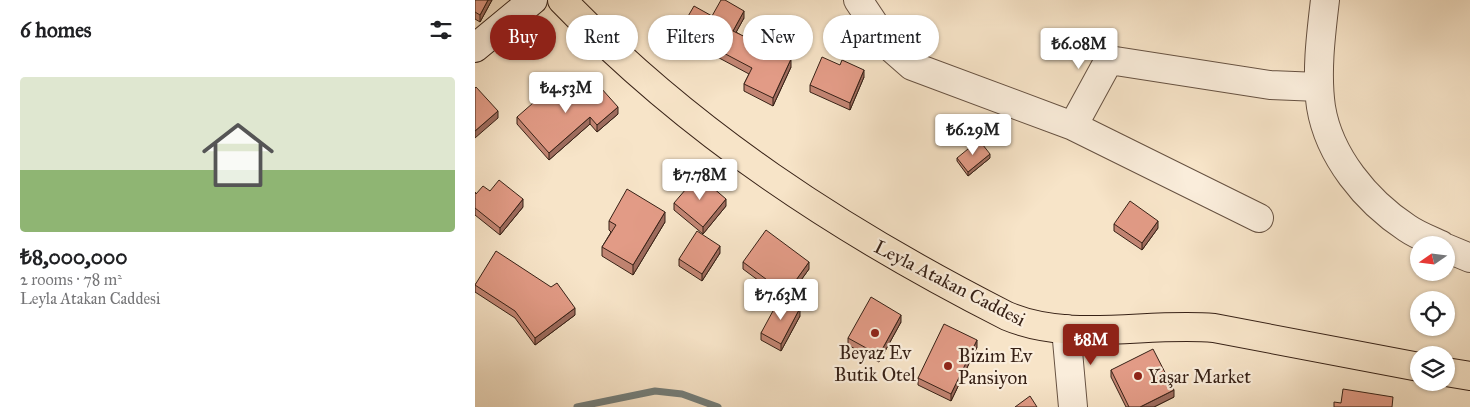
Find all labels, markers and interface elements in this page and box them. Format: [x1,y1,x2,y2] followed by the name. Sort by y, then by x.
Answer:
[490,15,556,60] chip: Buy
[566,15,638,60] chip: Rent
[648,15,733,60] chip: Filters
[743,15,813,60] chip: New
[823,15,939,60] chip: Apartment
[427,16,455,44] icon: filters
[20,17,92,43] text: 6 homes
[1038,28,1120,70] pin: ₺6.08M
[1052,34,1107,53] text: ₺6.08M
[525,72,607,114] pin: ₺4.53M
[540,78,592,97] text: ₺4.53M
[193,110,283,200] icon: home
[932,114,1014,156] pin: ₺6.29M
[946,120,1000,139] text: ₺6.29M
[659,158,741,201] pin: ₺7.78M
[673,165,727,184] text: ₺7.78M
[871,235,1029,331] street label: Leyla Atakan Caddesi
[1410,236,1455,281] north arrow
[1410,236,1455,391] map controls
[20,244,127,270] text: ₺8,000,000
[20,270,122,289] text: 2 rooms · 78 m²
[740,278,822,321] pin: ₺7.63M
[755,285,807,304] text: ₺7.63M
[20,289,160,308] text: Leyla Atakan Caddesi
[1410,291,1455,336] button: locate
[1067,324,1115,366] pin: ₺8M
[869,327,881,339] marker: Beyaz Ev Butik Otel
[1074,330,1108,349] text: ₺8M
[834,341,917,386] place label: Beyaz Ev Butik Otel
[958,344,1033,389] place label: Bizim Ev Pansiyon
[1410,346,1455,391] button: layers
[942,360,954,372] marker: Bizim Ev Pansiyon
[1148,365,1251,388] place label: Yaşar Market
[1132,370,1144,382] marker: Yaşar Market

